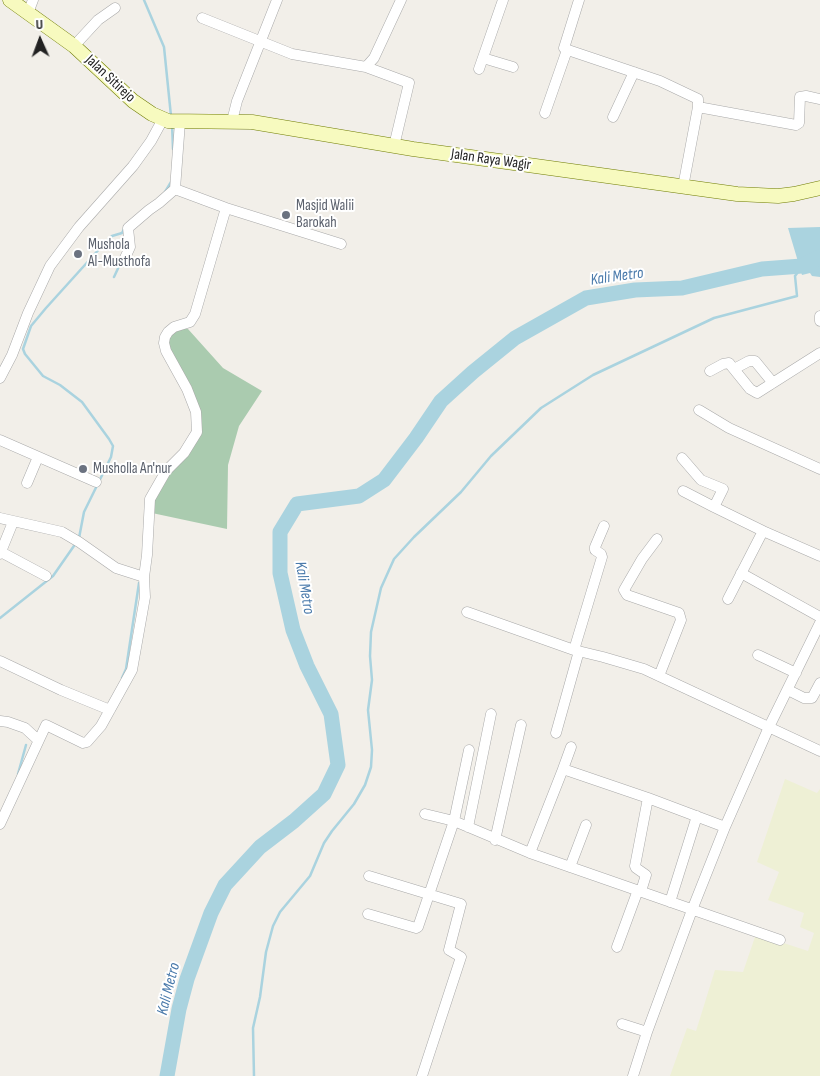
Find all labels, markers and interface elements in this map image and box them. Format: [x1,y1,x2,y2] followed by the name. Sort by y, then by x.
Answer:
[15,15,65,65] north arrow
[36,16,43,33] text: U
[81,51,139,107] street label: Jalan Sitirejo
[450,145,532,175] street label: Jalan Raya Wagir
[296,197,354,232] place label: Masjid Walii Barokah
[280,209,292,221] marker: Masjid Walii Barokah
[88,236,151,271] place label: Mushola Al-Musthofa
[72,248,84,260] marker: Mushola Al-Musthofa
[589,264,645,290] water label: Kali Metro
[93,460,172,478] place label: Musholla An'nur
[77,463,89,475] marker: Musholla An'nur
[290,560,318,616] water label: Kali Metro
[153,961,185,1017] water label: Kali Metro

